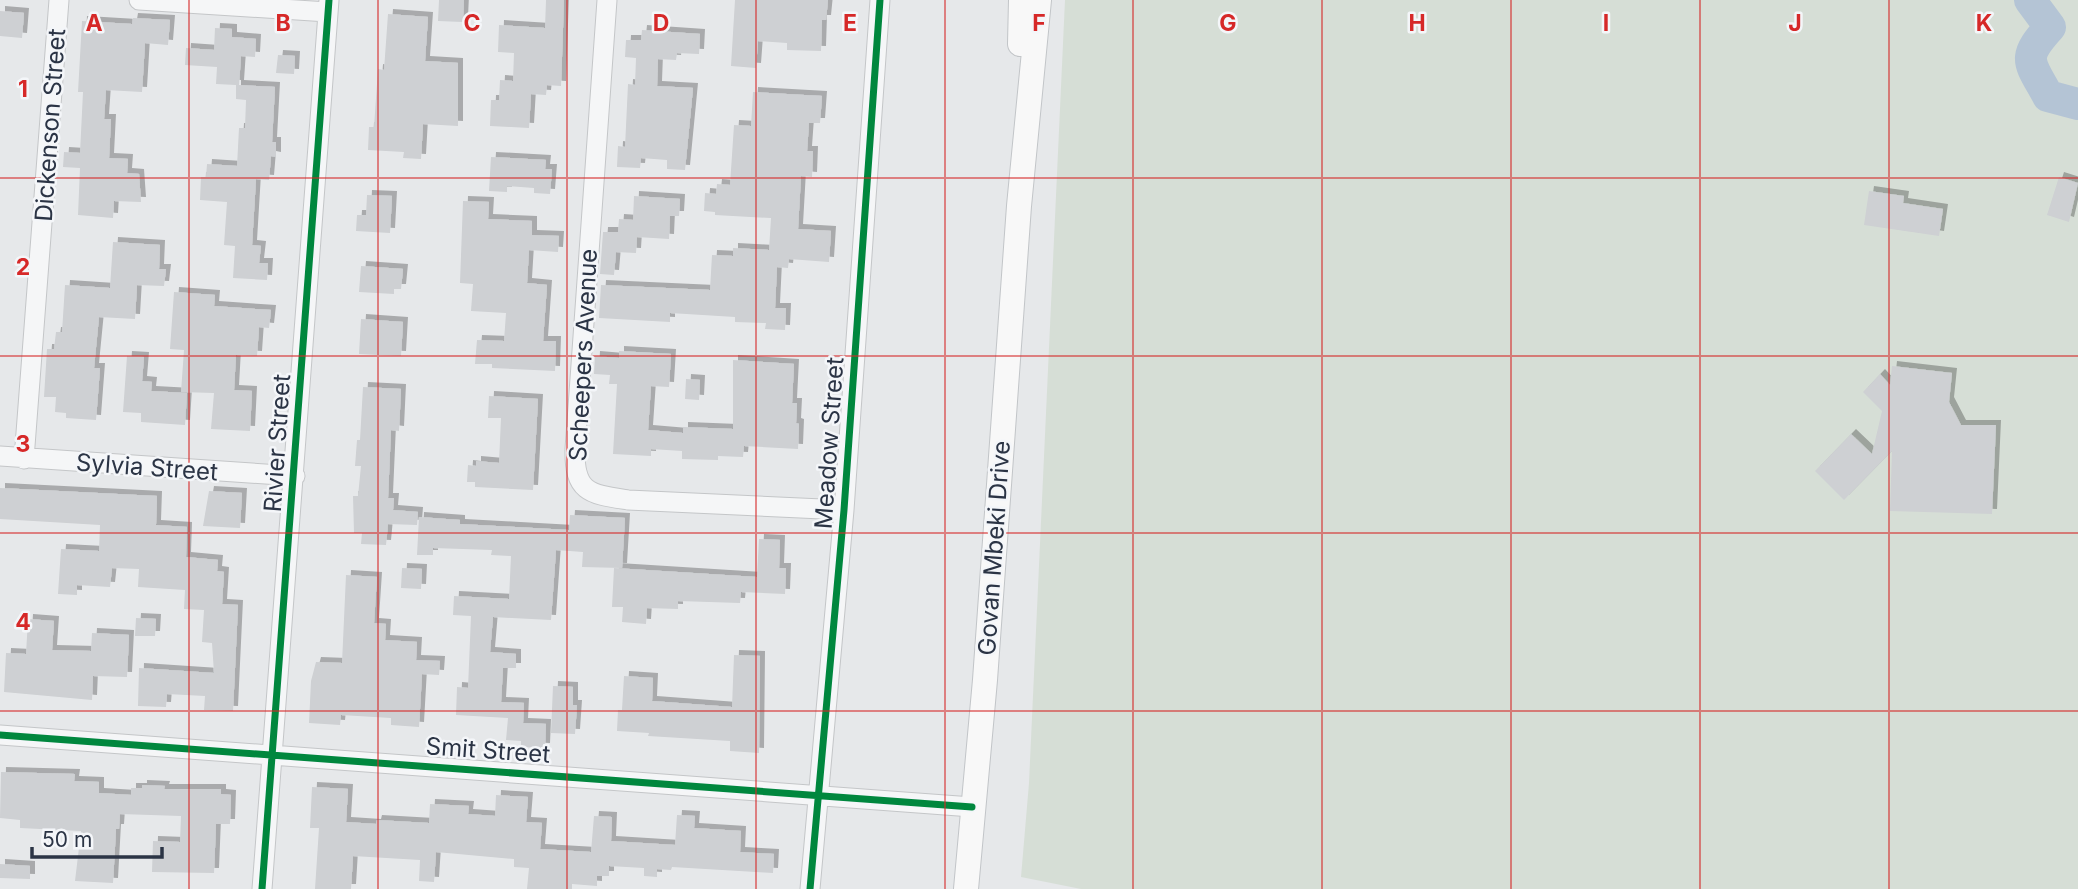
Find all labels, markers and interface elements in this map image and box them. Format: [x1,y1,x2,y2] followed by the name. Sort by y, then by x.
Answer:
[85,9,103,37] text: A
[275,9,291,37] text: B
[463,9,481,37] text: C
[653,9,669,37] text: D
[843,9,857,37] text: E
[1032,9,1046,37] text: F
[1219,9,1237,37] text: G
[1408,9,1426,37] text: H
[1603,9,1609,37] text: I
[1788,9,1802,37] text: J
[1976,9,1992,37] text: K
[29,27,71,222] street label: Dickenson Street
[18,75,28,103] text: 1
[563,248,603,462] street label: Scheepers Avenue
[16,253,30,281] text: 2
[809,356,849,530] street label: Meadow Street
[258,373,296,513] street label: Rivier Street
[16,430,30,458] text: 3
[972,440,1016,656] street label: Govan Mbeki Drive
[75,448,219,486] street label: Sylvia Street
[15,608,31,636] text: 4
[425,731,551,769] street label: Smit Street
[32,816,161,860] scale bar
[42,827,92,852] text: 50 m

